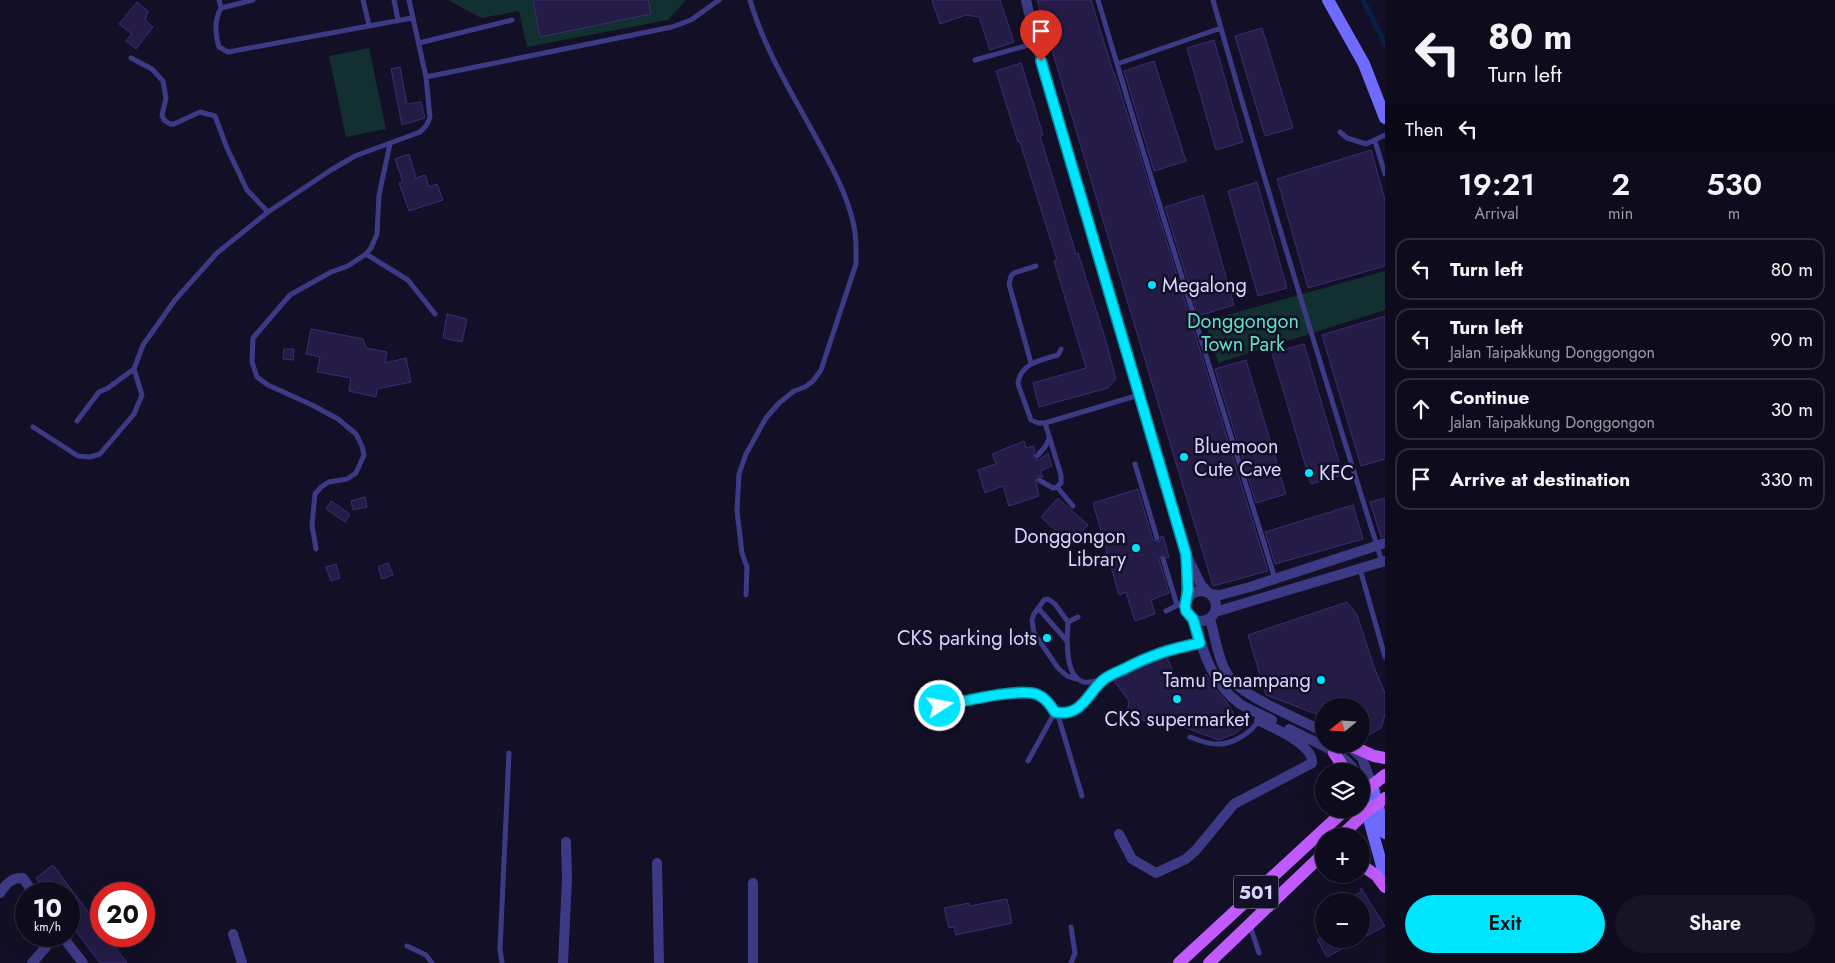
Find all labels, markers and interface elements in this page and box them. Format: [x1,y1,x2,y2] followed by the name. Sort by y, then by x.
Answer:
[1020,10,1062,61] pin
[1488,12,1572,62] text: 80 m
[1027,17,1055,45] icon: arrive
[1405,20,1470,85] icon: left
[1488,58,1562,90] text: Turn left
[1454,115,1482,143] icon: left
[1405,116,1444,143] text: Then
[1458,163,1535,206] text: 19:21
[1611,163,1630,206] text: 2
[1706,163,1762,206] text: 530
[1474,202,1519,225] text: Arrival
[1608,202,1633,225] text: min
[1728,202,1740,225] text: m
[1407,255,1435,283] icon: left
[1450,256,1523,283] text: Turn left
[1771,256,1813,283] text: 80 m
[1162,271,1247,300] place label: Megalong
[1146,279,1158,291] marker: Megalong
[1187,307,1299,359] park label: Donggongon Town Park
[1450,314,1523,341] text: Turn left
[1407,325,1435,353] icon: left
[1770,326,1813,353] text: 90 m
[1450,341,1655,364] text: Jalan Taipakkung Donggongon
[1450,384,1529,411] text: Continue
[1407,395,1435,423] icon: ahead
[1771,396,1813,423] text: 30 m
[1450,411,1655,434] text: Jalan Taipakkung Donggongon
[1194,432,1281,484] place label: Bluemoon Cute Cave
[1178,451,1190,463] marker: Bluemoon Cute Cave
[1319,459,1354,488] place label: KFC
[1407,465,1435,493] icon: arrive
[1450,466,1630,493] text: Arrive at destination
[1760,466,1813,493] text: 330 m
[1303,467,1315,479] marker: KFC
[1014,522,1126,574] place label: Donggongon Library
[1130,542,1142,554] marker: Donggongon Library
[897,624,1037,653] place label: CKS parking lots
[1041,632,1053,644] marker: CKS parking lots
[1163,666,1311,695] place label: Tamu Penampang
[1315,674,1327,686] marker: Tamu Penampang
[913,679,965,731] position arrow
[1171,693,1183,705] marker: CKS supermarket
[1315,698,1370,752] north arrow
[1315,698,1370,948] map controls
[1105,705,1250,734] place label: CKS supermarket
[1315,763,1370,818] button: layers
[1315,828,1370,883] button: +
[1234,876,1278,909] road number: 501
[90,882,155,947] speed limit sign: 20
[33,890,62,926] text: 10
[1315,893,1370,948] button: −
[1405,895,1605,953] button: Exit
[1615,895,1815,953] button: Share
[34,918,61,936] text: km/h

